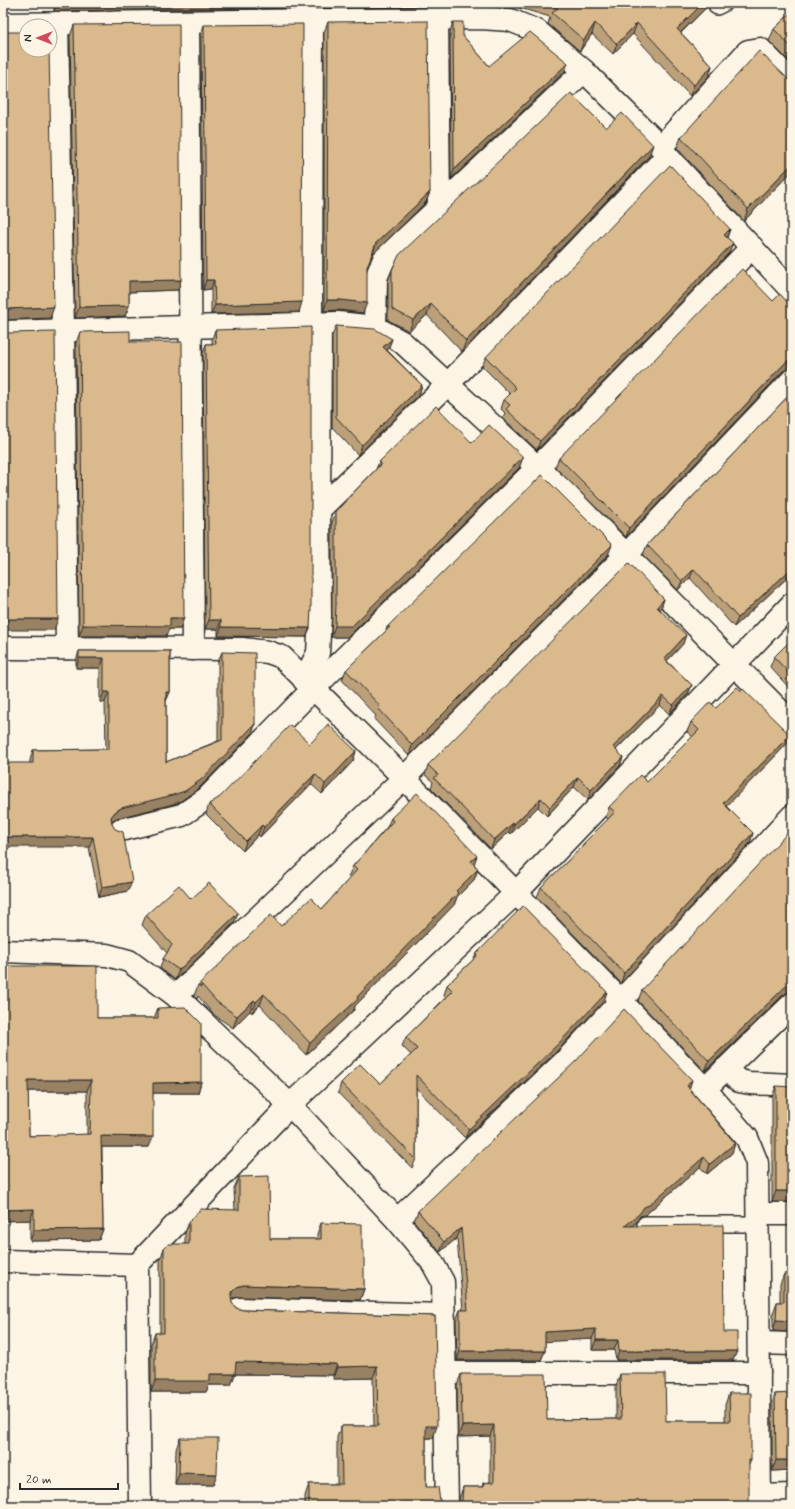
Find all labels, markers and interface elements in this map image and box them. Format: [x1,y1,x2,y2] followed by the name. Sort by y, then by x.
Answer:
[18,18,58,58] north arrow
[22,34,36,42] text: N
[20,1465,118,1491] scale bar
[26,1472,52,1488] text: 20 m

